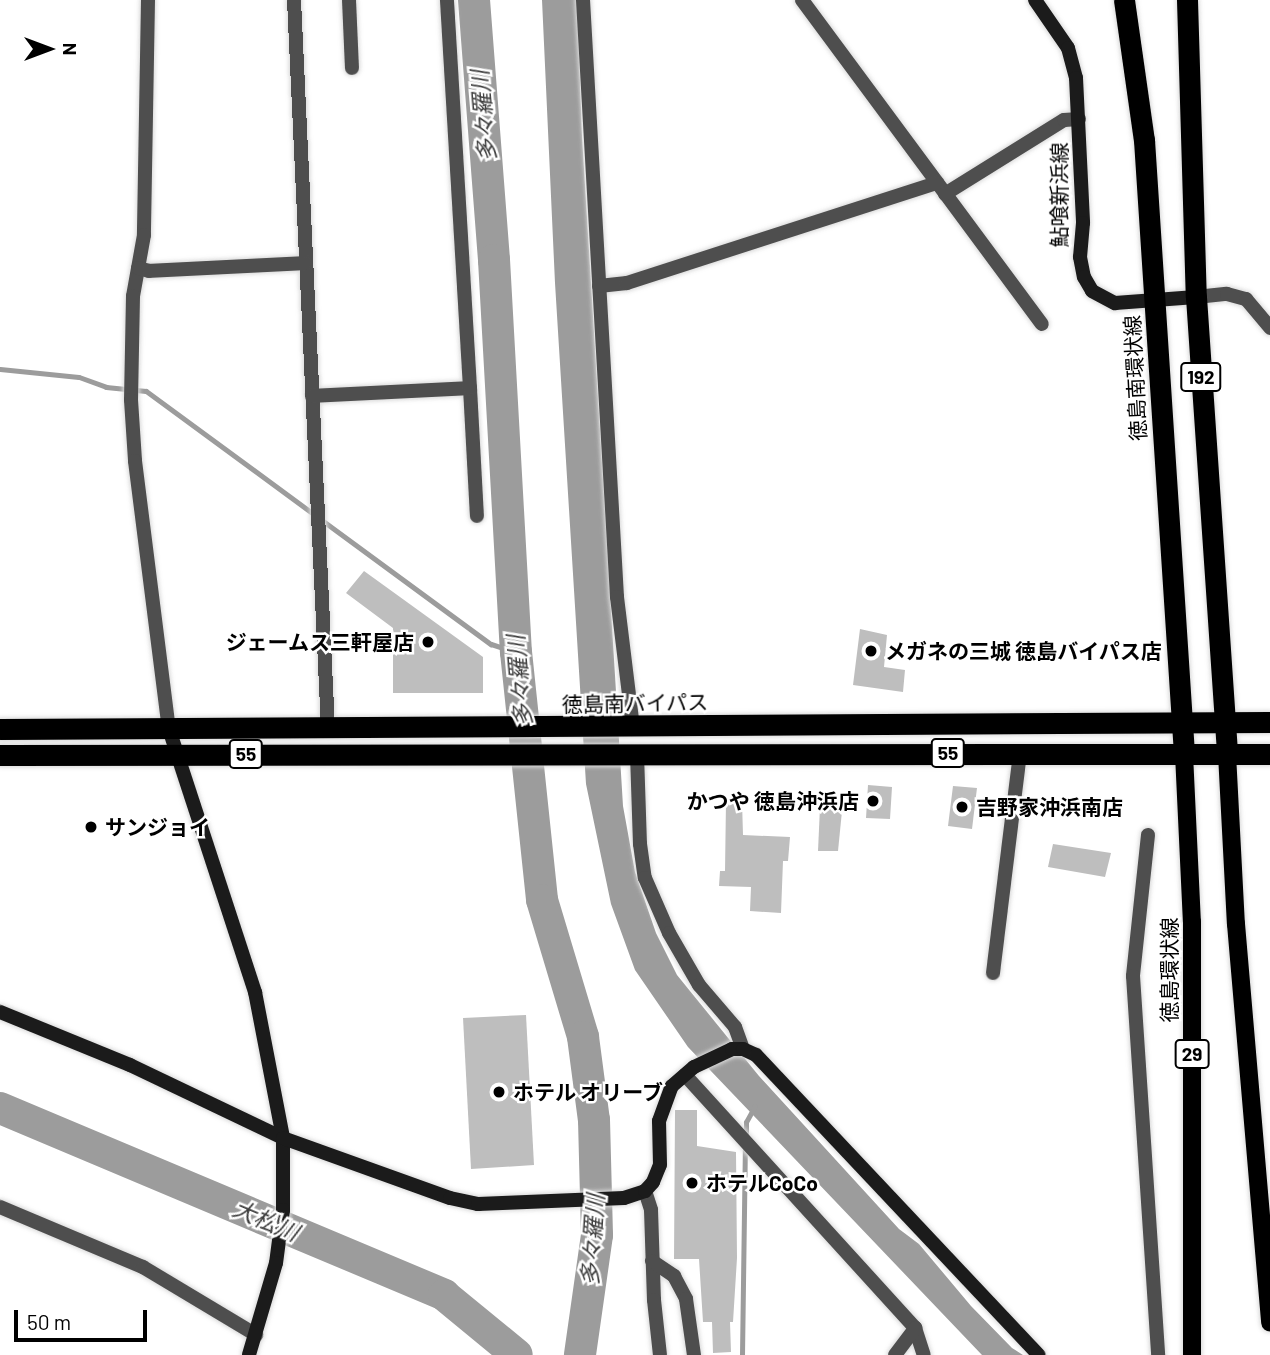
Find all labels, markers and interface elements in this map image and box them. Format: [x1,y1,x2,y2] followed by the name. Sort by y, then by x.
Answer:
[14,14,84,84] north arrow
[59,43,82,55] text: N
[465,69,501,163] water label: 多々羅川
[1046,143,1072,247] street label: 鮎喰新浜線
[1119,314,1151,442] street label: 徳島南環状線
[1180,362,1222,392] road number: 192
[225,629,414,655] place label: ジェームス三軒屋店
[420,634,436,650] marker: ジェームス三軒屋店
[501,634,537,728] water label: 多々羅川
[885,638,1162,664] place label: メガネの三城 徳島バイパス店
[863,643,879,659] marker: メガネの三城 徳島バイパス店
[561,689,709,717] street label: 徳島南バイパス
[229,738,264,769] road number: 55
[930,738,965,768] road number: 55
[687,788,859,814] place label: かつや 徳島沖浜店
[865,793,881,809] marker: かつや 徳島沖浜店
[976,794,1123,820] place label: 吉野家沖浜南店
[954,799,970,815] marker: 吉野家沖浜南店
[105,814,210,840] place label: サンジョイ
[83,819,99,835] marker: サンジョイ
[1156,918,1182,1022] street label: 徳島環状線
[1174,1038,1210,1070] road number: 29
[513,1079,664,1105] place label: ホテル オリーブ
[491,1084,507,1100] marker: ホテル オリーブ
[706,1170,818,1196] place label: ホテルCoCo
[684,1175,700,1191] marker: ホテルCoCo
[575,1193,609,1287] water label: 多々羅川
[229,1194,303,1246] water label: 大松川
[18,1296,150,1340] scale bar
[27,1309,71,1334] text: 50 m

